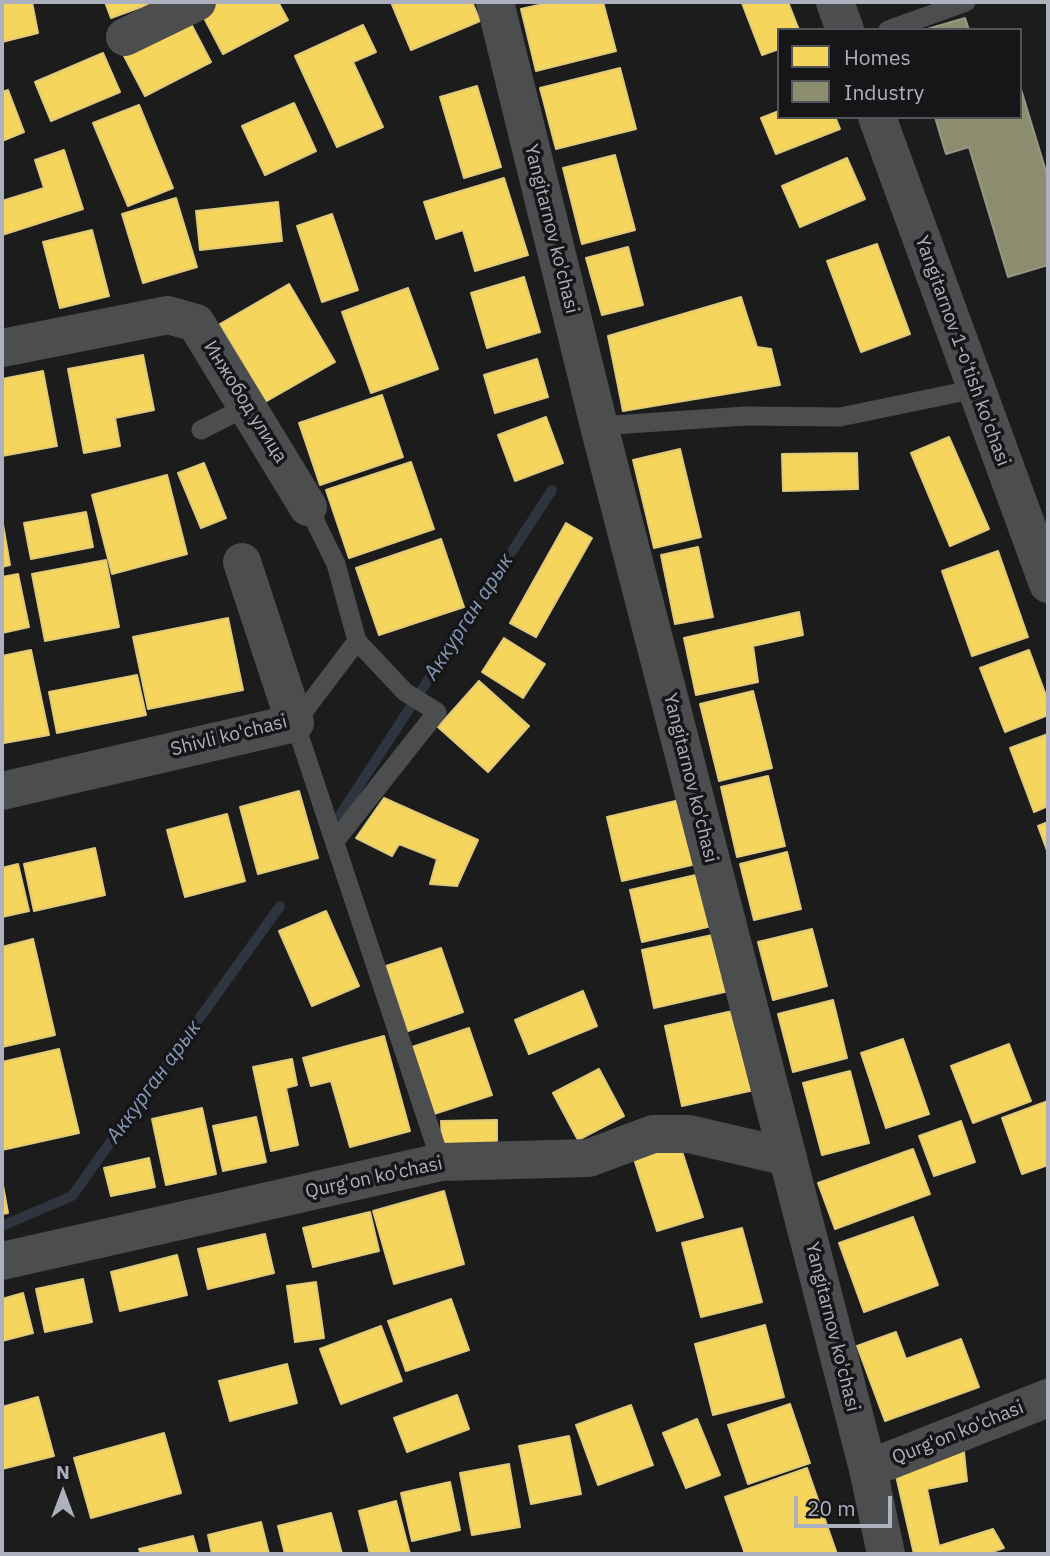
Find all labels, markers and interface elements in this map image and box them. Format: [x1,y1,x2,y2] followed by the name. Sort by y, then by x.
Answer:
[777,28,1022,119] legend
[844,43,911,71] text: Homes
[844,78,924,106] text: Industry
[519,142,583,316] street label: Yangitarnov ko'chasi
[910,233,1014,469] street label: Yangitarnov 1-o'tish ko'chasi
[198,337,292,467] street label: Инжобод улица
[419,549,519,685] water label: Аккурган арык
[658,691,722,865] street label: Yangitarnov ko'chasi
[169,711,289,761] street label: Shivli ko'chasi
[101,1016,207,1148] water label: Аккурган арык
[303,1152,445,1204] street label: Qurg'on ko'chasi
[800,1240,864,1414] street label: Yangitarnov ko'chasi
[889,1396,1027,1470] street label: Qurg'on ko'chasi
[28,1458,98,1528] north arrow
[56,1460,70,1484] text: N
[798,1482,896,1526] scale bar
[807,1494,856,1522] text: 20 m

